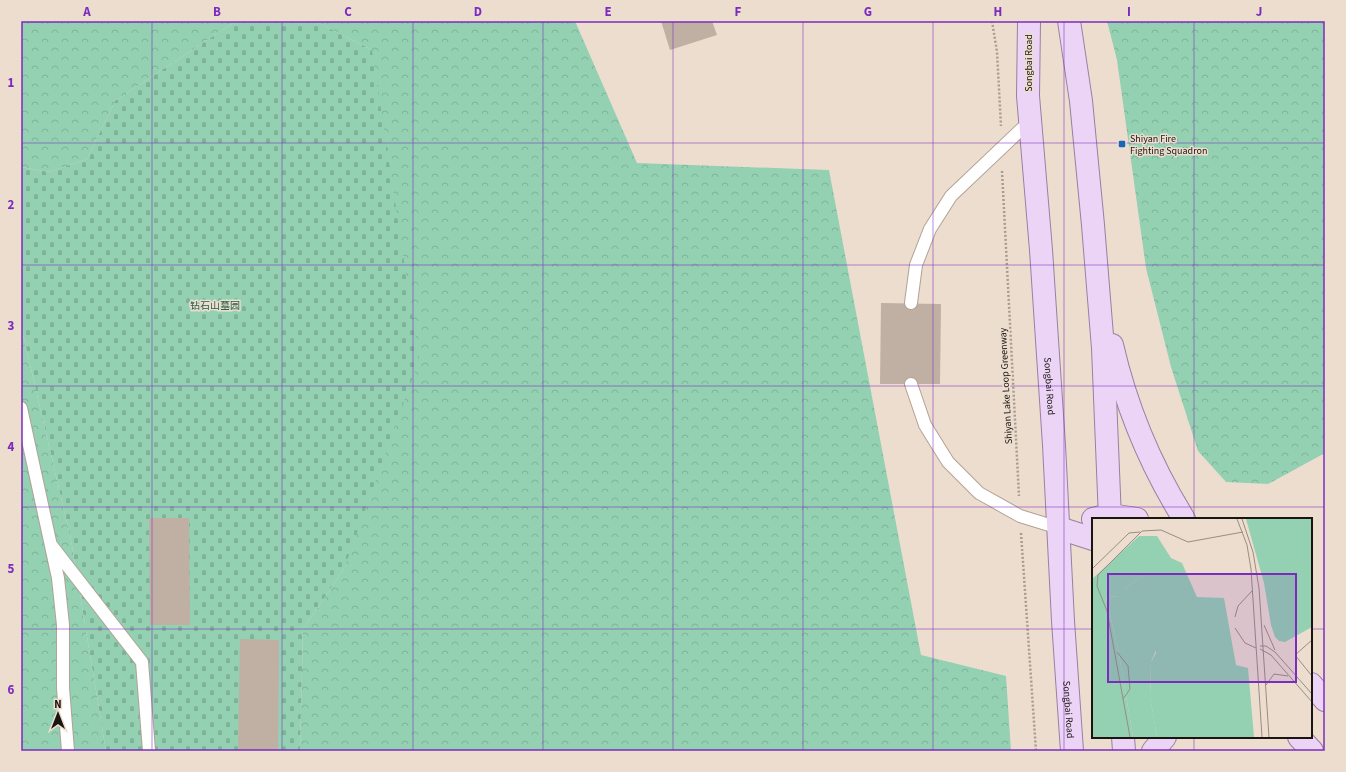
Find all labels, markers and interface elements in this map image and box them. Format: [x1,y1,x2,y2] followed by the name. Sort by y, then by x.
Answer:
[82,3,91,21] text: A
[213,3,221,21] text: B
[344,3,352,21] text: C
[474,3,482,21] text: D
[604,3,612,21] text: E
[735,3,742,21] text: F
[864,3,872,21] text: G
[994,3,1002,21] text: H
[1127,3,1131,21] text: I
[1256,3,1262,21] text: J
[1022,34,1036,92] street label: Songbai Road
[8,74,15,92] text: 1
[1130,132,1207,158] place label: Shiyan Fire Fighting Squadron
[1117,139,1127,149] marker: Shiyan Fire Fighting Squadron
[8,196,15,214] text: 2
[190,299,240,313] park label: 钻石山墓园
[8,317,15,335] text: 3
[996,327,1016,445] street label: Shiyan Lake Loop Greenway
[1040,357,1058,415] street label: Songbai Road
[8,438,15,456] text: 4
[1092,518,1312,738] inset map
[8,560,15,578] text: 5
[1059,680,1077,739] street label: Songbai Road
[8,681,15,699] text: 6
[38,694,78,734] north arrow
[54,697,62,712] text: N

